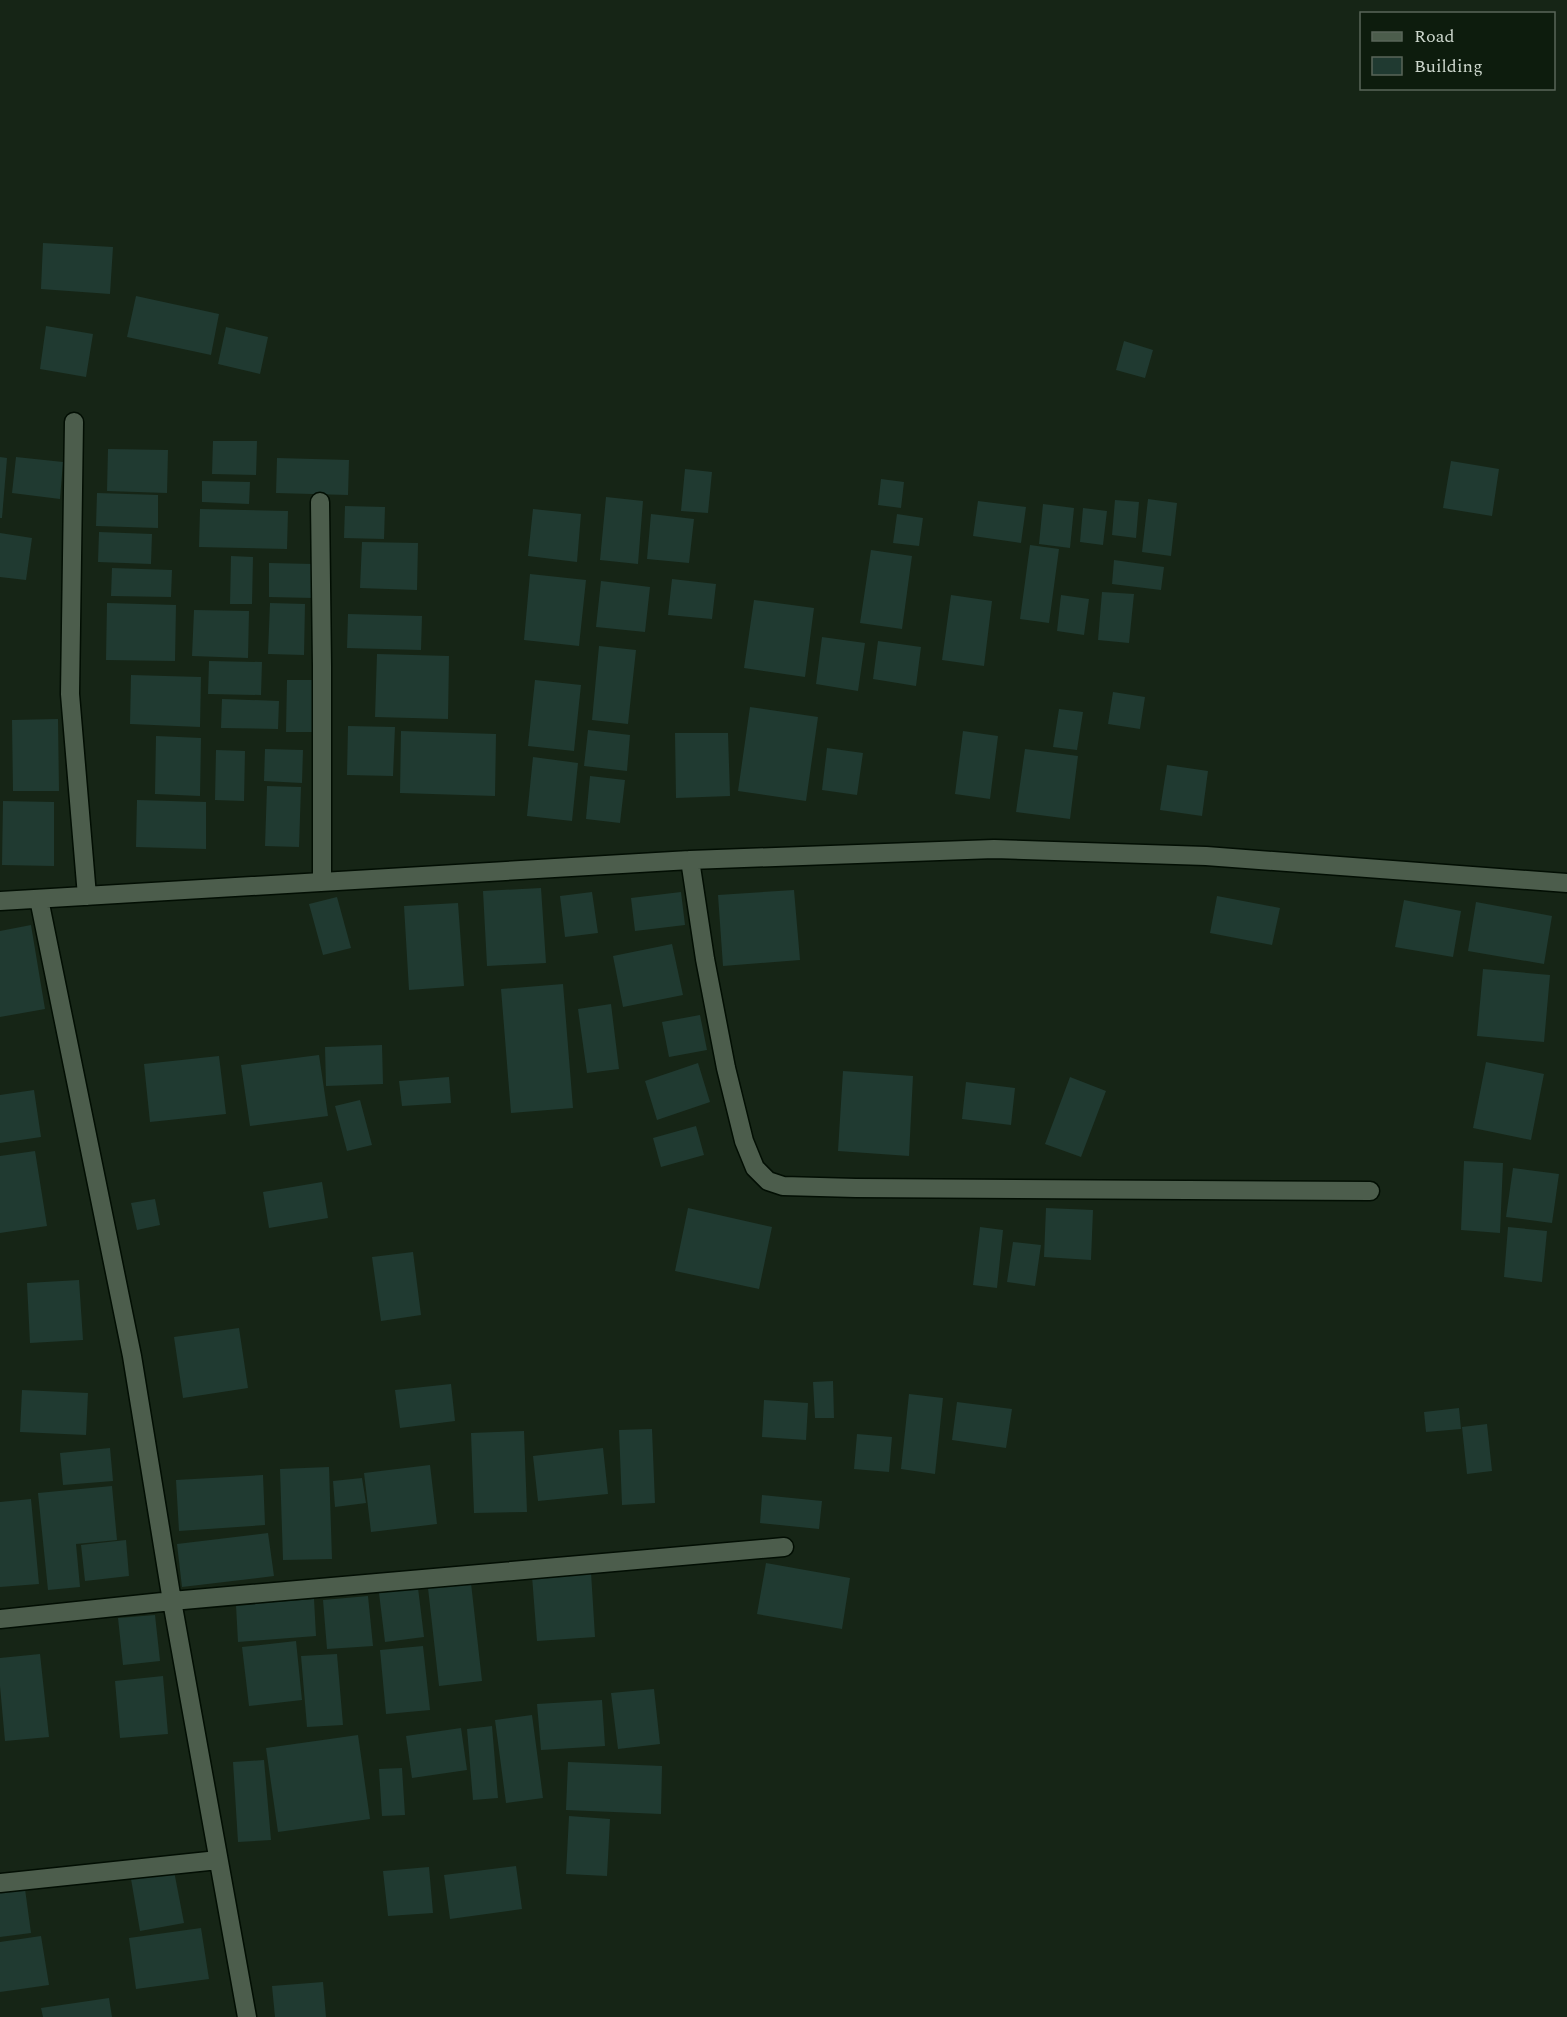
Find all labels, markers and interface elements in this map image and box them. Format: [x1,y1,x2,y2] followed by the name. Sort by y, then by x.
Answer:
[1360,12,1555,90] legend
[1414,23,1455,50] text: Road
[1414,53,1483,80] text: Building

